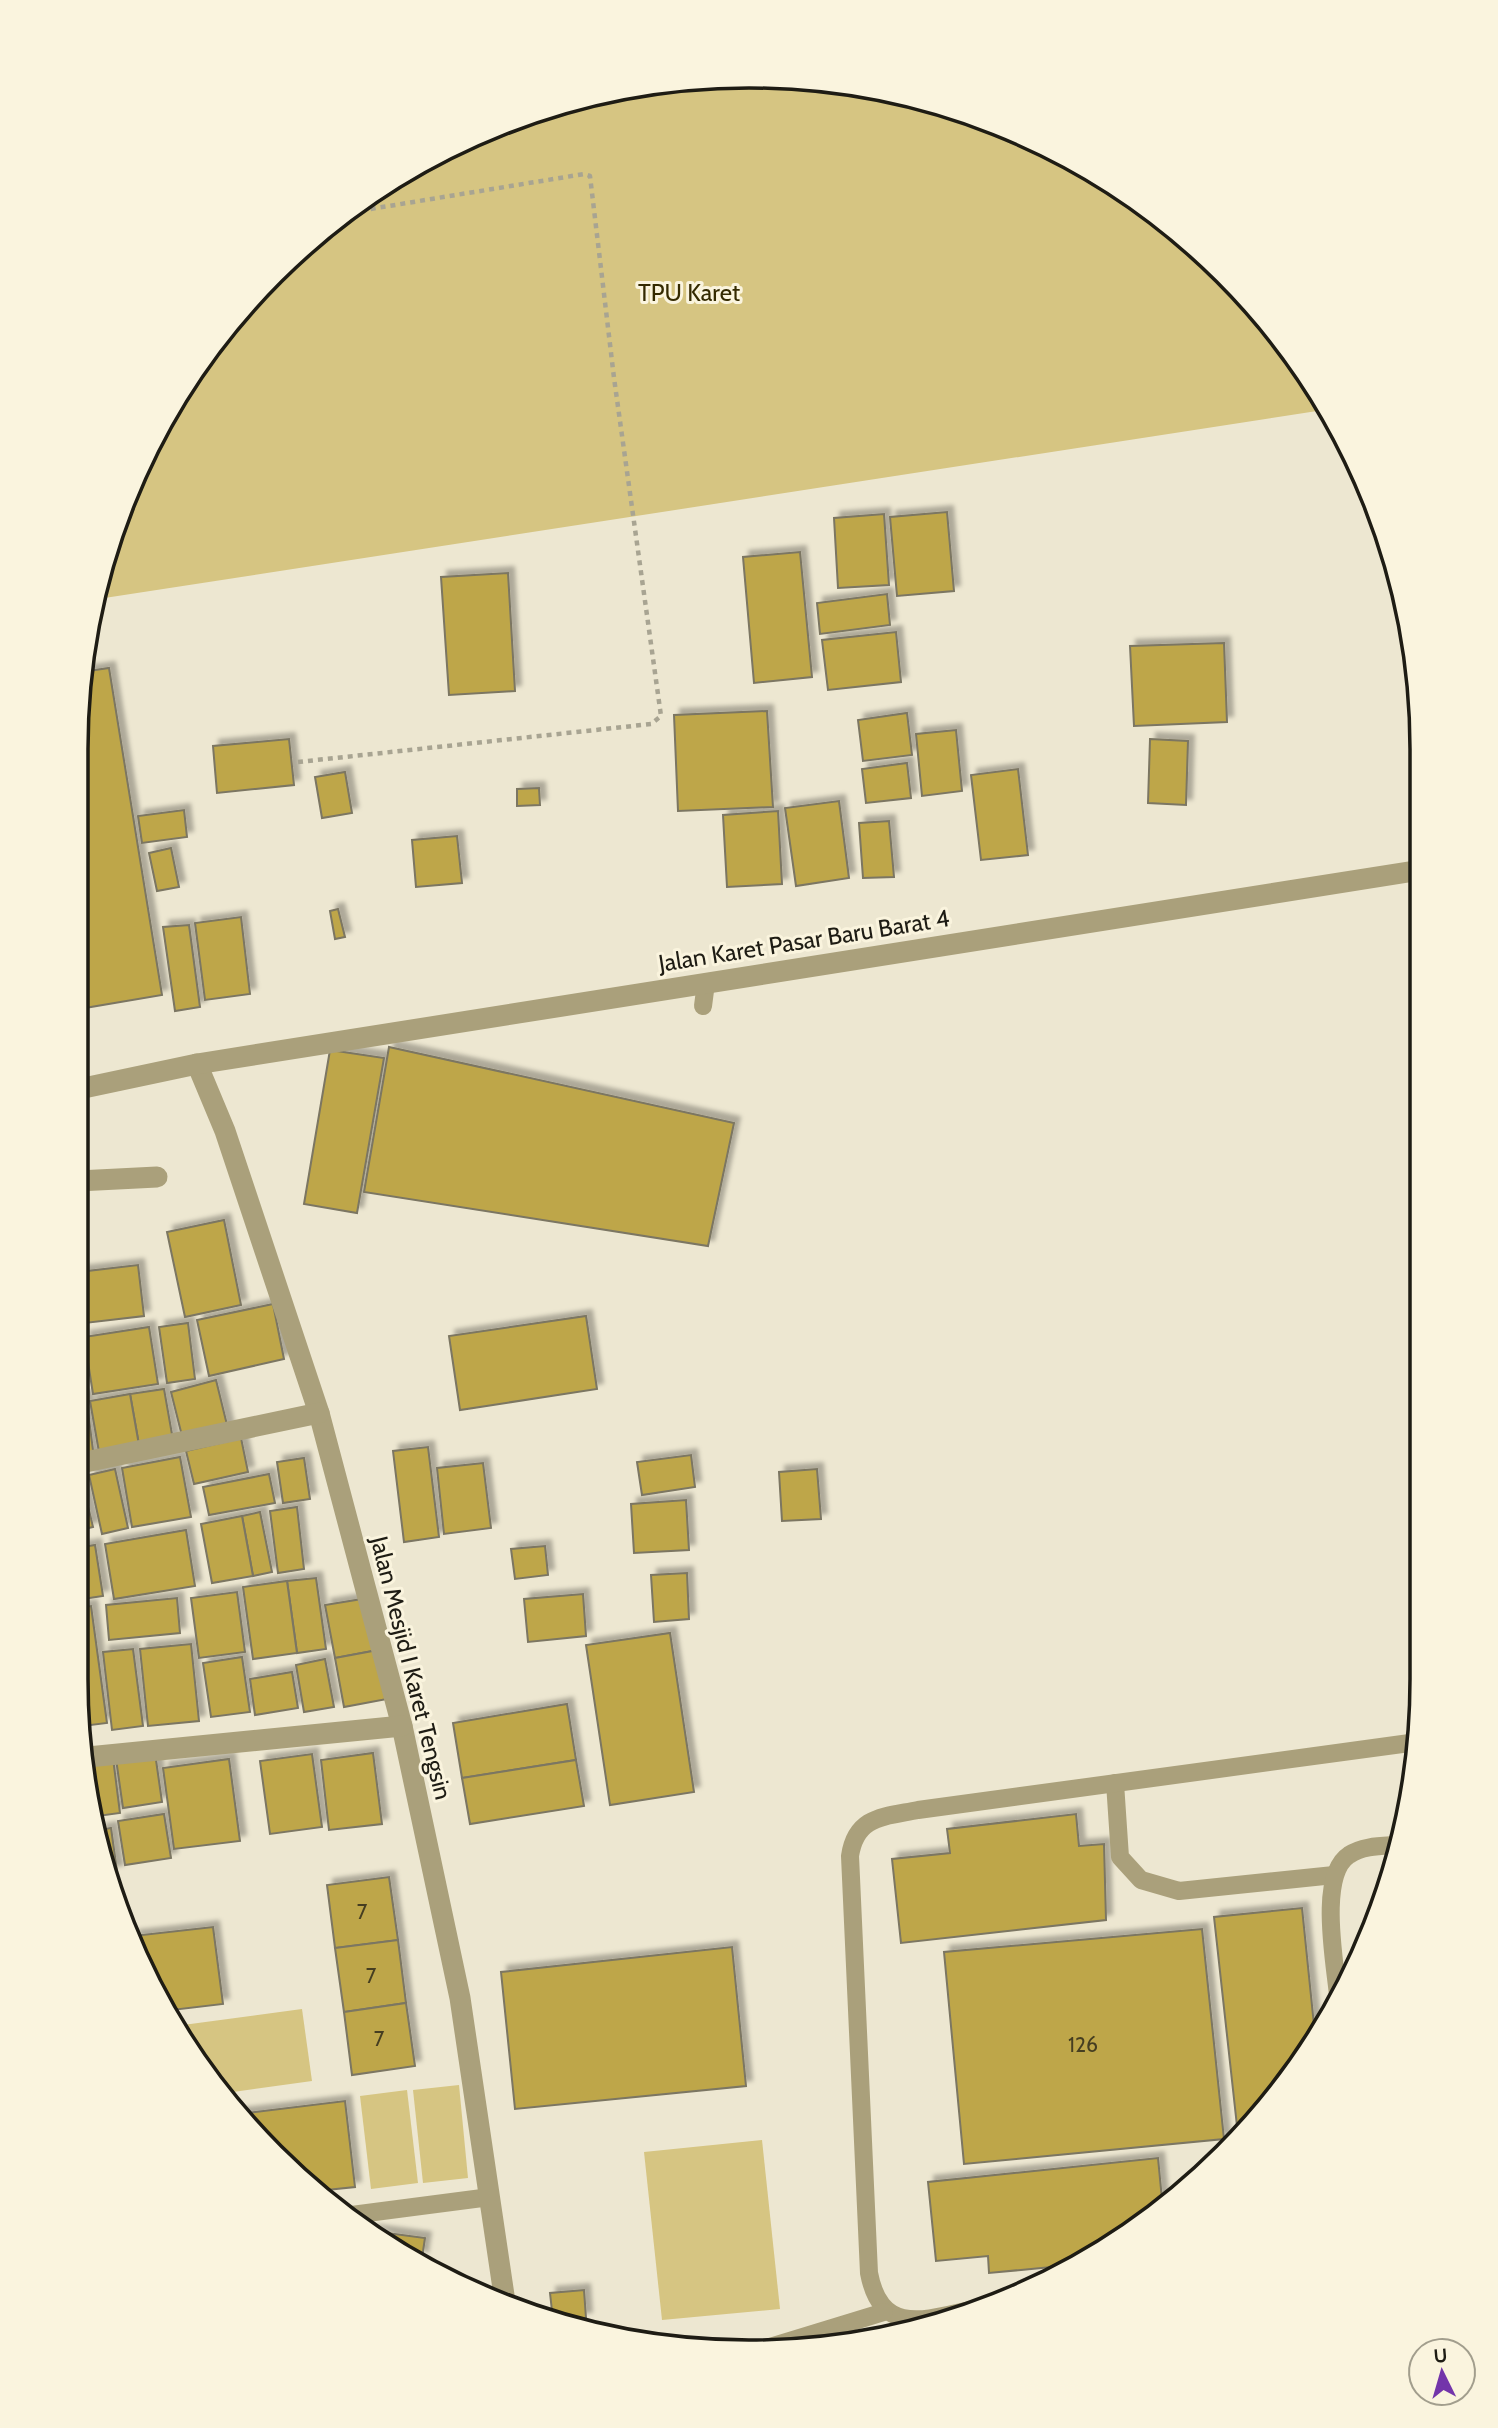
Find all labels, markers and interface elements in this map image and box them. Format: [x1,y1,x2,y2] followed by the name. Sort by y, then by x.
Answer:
[638,278,740,307] park label: TPU Karet
[655,903,952,978] street label: Jalan Karet Pasar Baru Barat 4
[364,1532,458,1803] street label: Jalan Mesjid I Karet Tengsin
[357,1899,368,1924] house number: 7
[366,1963,377,1988] house number: 7
[374,2026,385,2051] house number: 7
[1068,2032,1098,2057] house number: 126
[1407,2337,1477,2407] north arrow
[1433,2344,1448,2368] text: U

